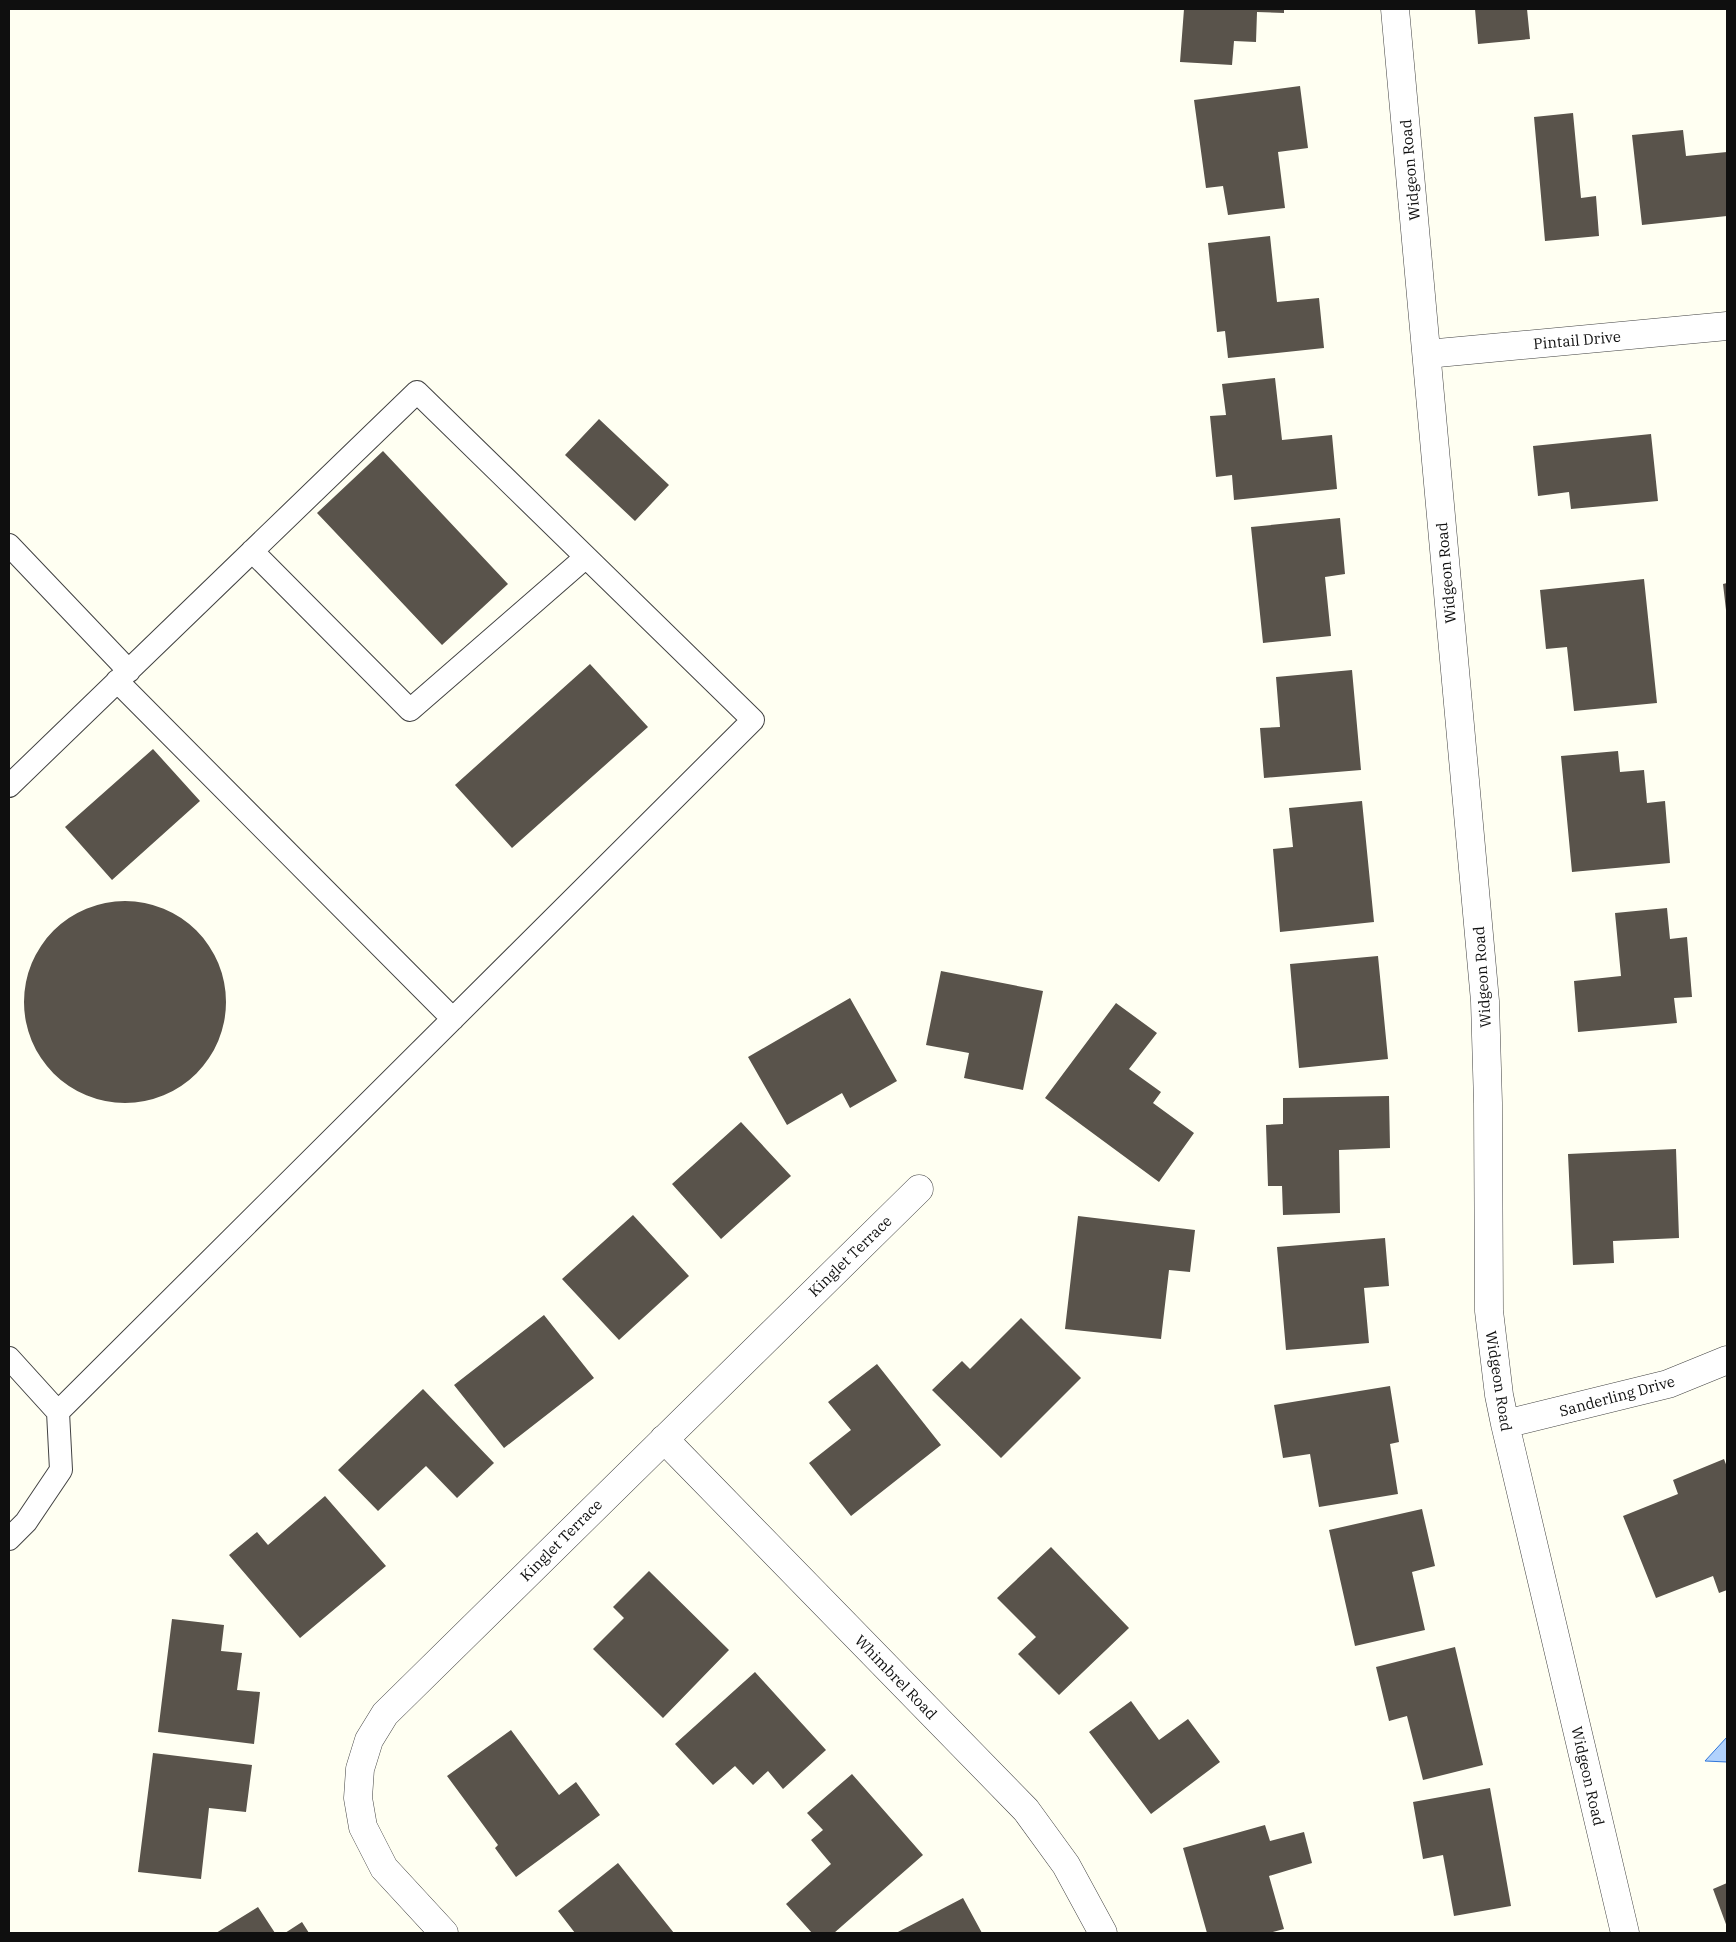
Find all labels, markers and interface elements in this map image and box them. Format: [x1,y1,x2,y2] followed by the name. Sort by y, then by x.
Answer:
[1396,119,1424,221] street label: Widgeon Road
[1532,327,1622,353] street label: Pintail Drive
[1432,522,1460,624] street label: Widgeon Road
[1469,926,1495,1028] street label: Widgeon Road
[804,1211,896,1301] street label: Kinglet Terrace
[1482,1329,1516,1433] street label: Widgeon Road
[1557,1371,1677,1421] street label: Sanderling Drive
[516,1495,606,1585] street label: Kinglet Terrace
[851,1631,941,1723] street label: Whimbrel Road
[1567,1724,1609,1828] street label: Widgeon Road

